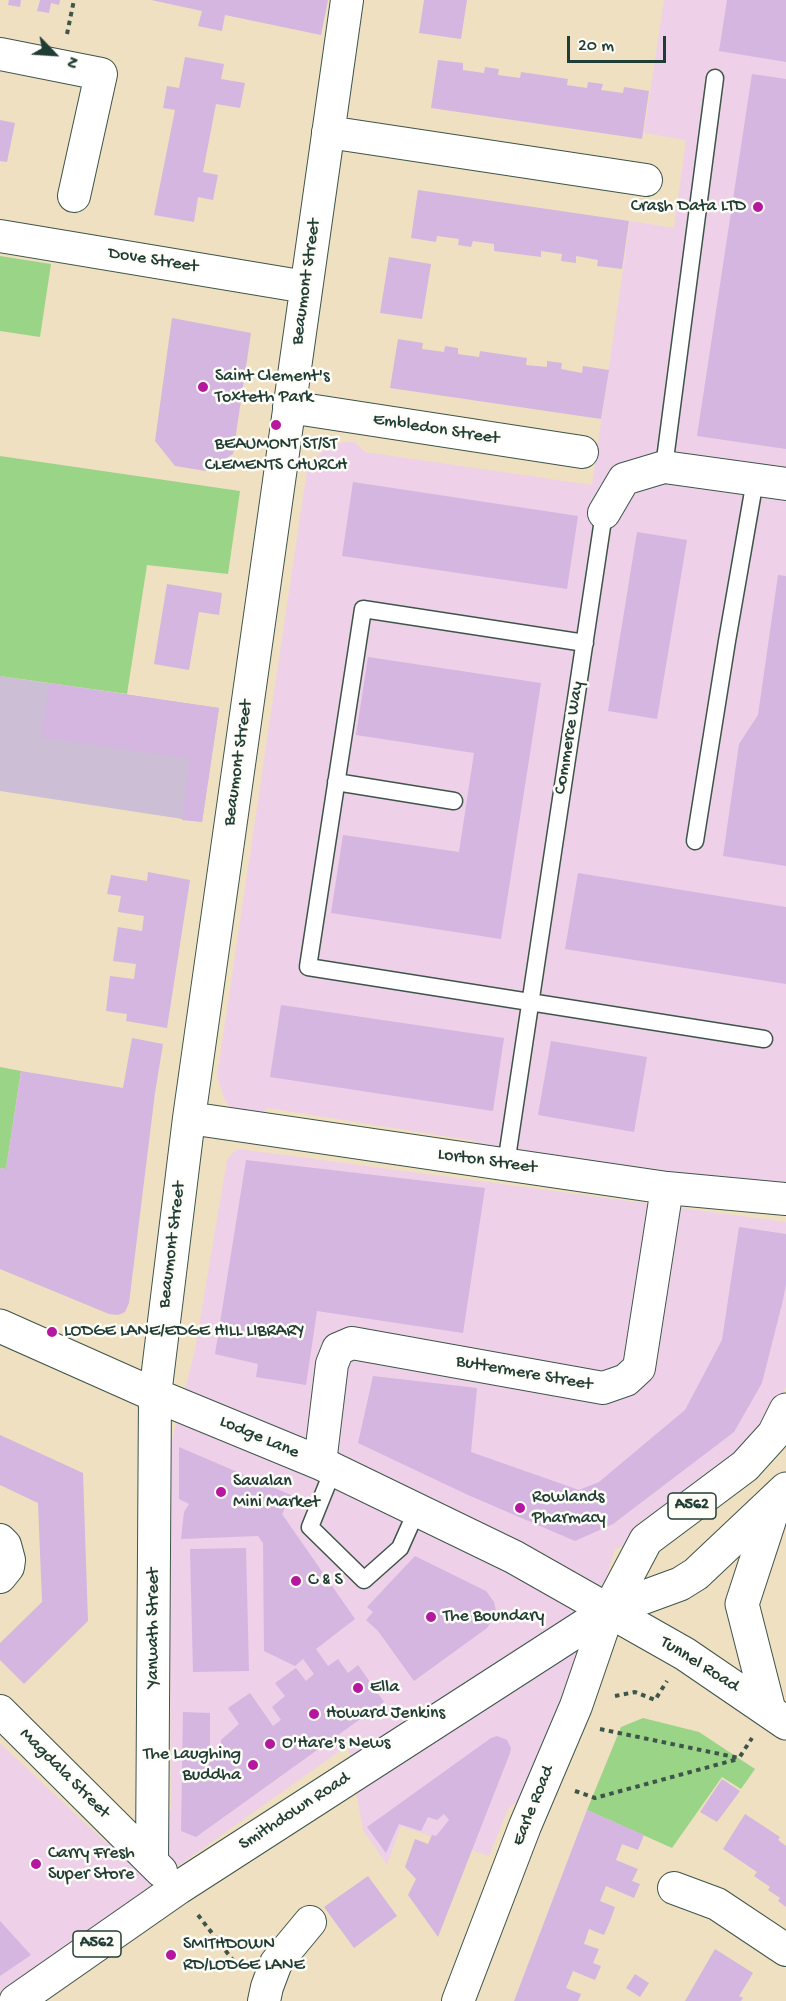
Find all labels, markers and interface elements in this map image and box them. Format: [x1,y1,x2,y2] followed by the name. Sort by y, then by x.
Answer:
[24,24,84,84] north arrow
[570,24,669,62] scale bar
[578,36,614,57] text: 20 m
[60,53,82,71] text: N
[631,196,746,218] place label: Crash Data LTD
[751,200,765,214] marker: Crash Data LTD
[287,218,327,346] street label: Beaumont Street
[107,243,199,279] street label: Dove Street
[215,366,330,409] place label: Saint Clement's Toxteth Park
[196,380,210,394] marker: Saint Clement's Toxteth Park
[371,409,501,451] street label: Embledon Street
[269,418,283,432] marker: BEAUMONT ST/ST CLEMENTS CHURCH
[205,434,347,476] place label: BEAUMONT ST/ST CLEMENTS CHURCH
[550,680,590,796] street label: Commerce Way
[219,699,259,827] street label: Beaumont Street
[436,1144,538,1180] street label: Lorton Street
[155,1181,191,1309] street label: Beaumont Street
[64,1321,304,1343] place label: LODGE LANE/EDGE HILL LIBRARY
[45,1325,59,1339] marker: LODGE LANE/EDGE HILL LIBRARY
[454,1351,594,1397] street label: Buttermere Street
[216,1412,302,1464] street label: Lodge Lane
[233,1471,320,1514] place label: Savalan Mini Market
[214,1485,228,1499] marker: Savalan Mini Market
[532,1487,606,1530] place label: Rowlands Pharmacy
[668,1493,716,1519] road number: A562
[513,1501,527,1515] marker: Rowlands Pharmacy
[143,1568,165,1688] street label: Yanwath Street
[308,1570,343,1592] place label: C & S
[289,1574,303,1588] marker: C & S
[443,1606,544,1628] place label: The Boundary
[424,1610,438,1624] marker: The Boundary
[655,1632,743,1698] street label: Tunnel Road
[370,1677,399,1699] place label: Ella
[351,1681,365,1695] marker: Ella
[326,1703,445,1725] place label: Howard Jenkins
[307,1707,321,1721] marker: Howard Jenkins
[14,1724,114,1824] street label: Magdala Street
[282,1733,390,1755] place label: O'Hare's News
[263,1737,277,1751] marker: O'Hare's News
[143,1744,241,1786] place label: The Laughing Buddha
[246,1758,260,1772] marker: The Laughing Buddha
[508,1763,560,1849] street label: Earle Road
[235,1768,355,1856] street label: Smithdown Road
[48,1843,135,1886] place label: Carry Fresh Super Store
[29,1857,43,1871] marker: Carry Fresh Super Store
[73,1931,121,1957] road number: A562
[183,1934,305,1976] place label: SMITHDOWN RD/LODGE LANE
[164,1948,178,1962] marker: SMITHDOWN RD/LODGE LANE

